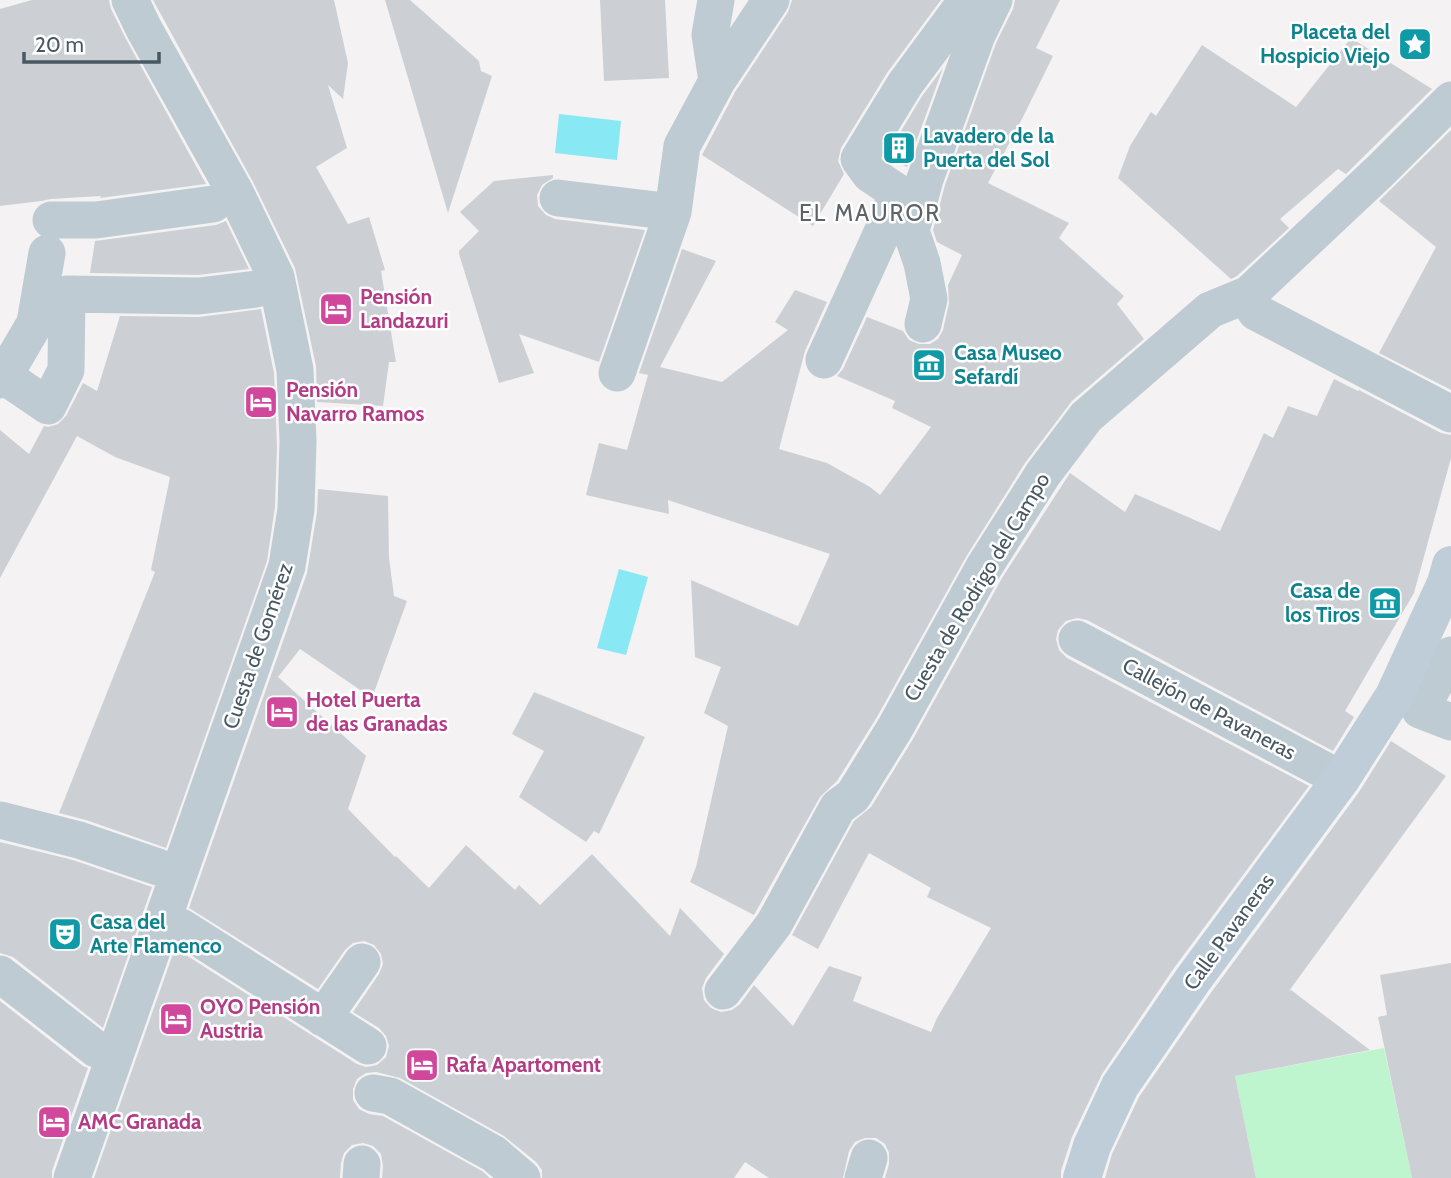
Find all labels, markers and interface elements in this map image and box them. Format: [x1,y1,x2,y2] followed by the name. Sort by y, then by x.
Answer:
[1260,19,1390,68] place label: Placeta del Hospicio Viejo
[24,21,159,65] scale bar
[1396,25,1434,63] place icon: Placeta del Hospicio Viejo
[35,32,84,57] text: 20 m
[923,123,1055,172] place label: Lavadero de la Puerta del Sol
[880,129,918,167] building icon: Lavadero de la Puerta del Sol
[799,199,941,227] district label: EL MAUROR
[360,284,448,333] place label: Pensión Landazuri
[317,290,355,328] hotel icon: Pensión Landazuri
[954,340,1062,389] place label: Casa Museo Sefardí
[910,346,948,384] museum icon: Casa Museo Sefardí
[286,377,425,426] place label: Pensión Navarro Ramos
[242,383,280,421] hotel icon: Pensión Navarro Ramos
[898,468,1055,706] street label: Cuesta de Rodrigo del Campo
[217,559,298,732] street label: Cuesta de Gomérez
[1285,578,1360,627] place label: Casa de los Tiros
[1366,584,1404,622] museum icon: Casa de los Tiros
[1118,652,1300,766] street label: Callejón de Pavaneras
[306,687,448,736] place label: Hotel Puerta de las Granadas
[263,693,301,731] hotel icon: Hotel Puerta de las Granadas
[1178,868,1279,995] street label: Calle Pavaneras
[90,909,222,958] place label: Casa del Arte Flamenco
[46,915,84,953] theatre icon: Casa del Arte Flamenco
[200,994,320,1043] place label: OYO Pensión Austria
[157,1000,195,1038] hotel icon: OYO Pensión Austria
[403,1046,441,1084] hotel icon: Rafa Apartoment
[446,1052,601,1077] place label: Rafa Apartoment
[35,1103,73,1141] hotel icon: AMC Granada
[78,1109,202,1134] place label: AMC Granada

